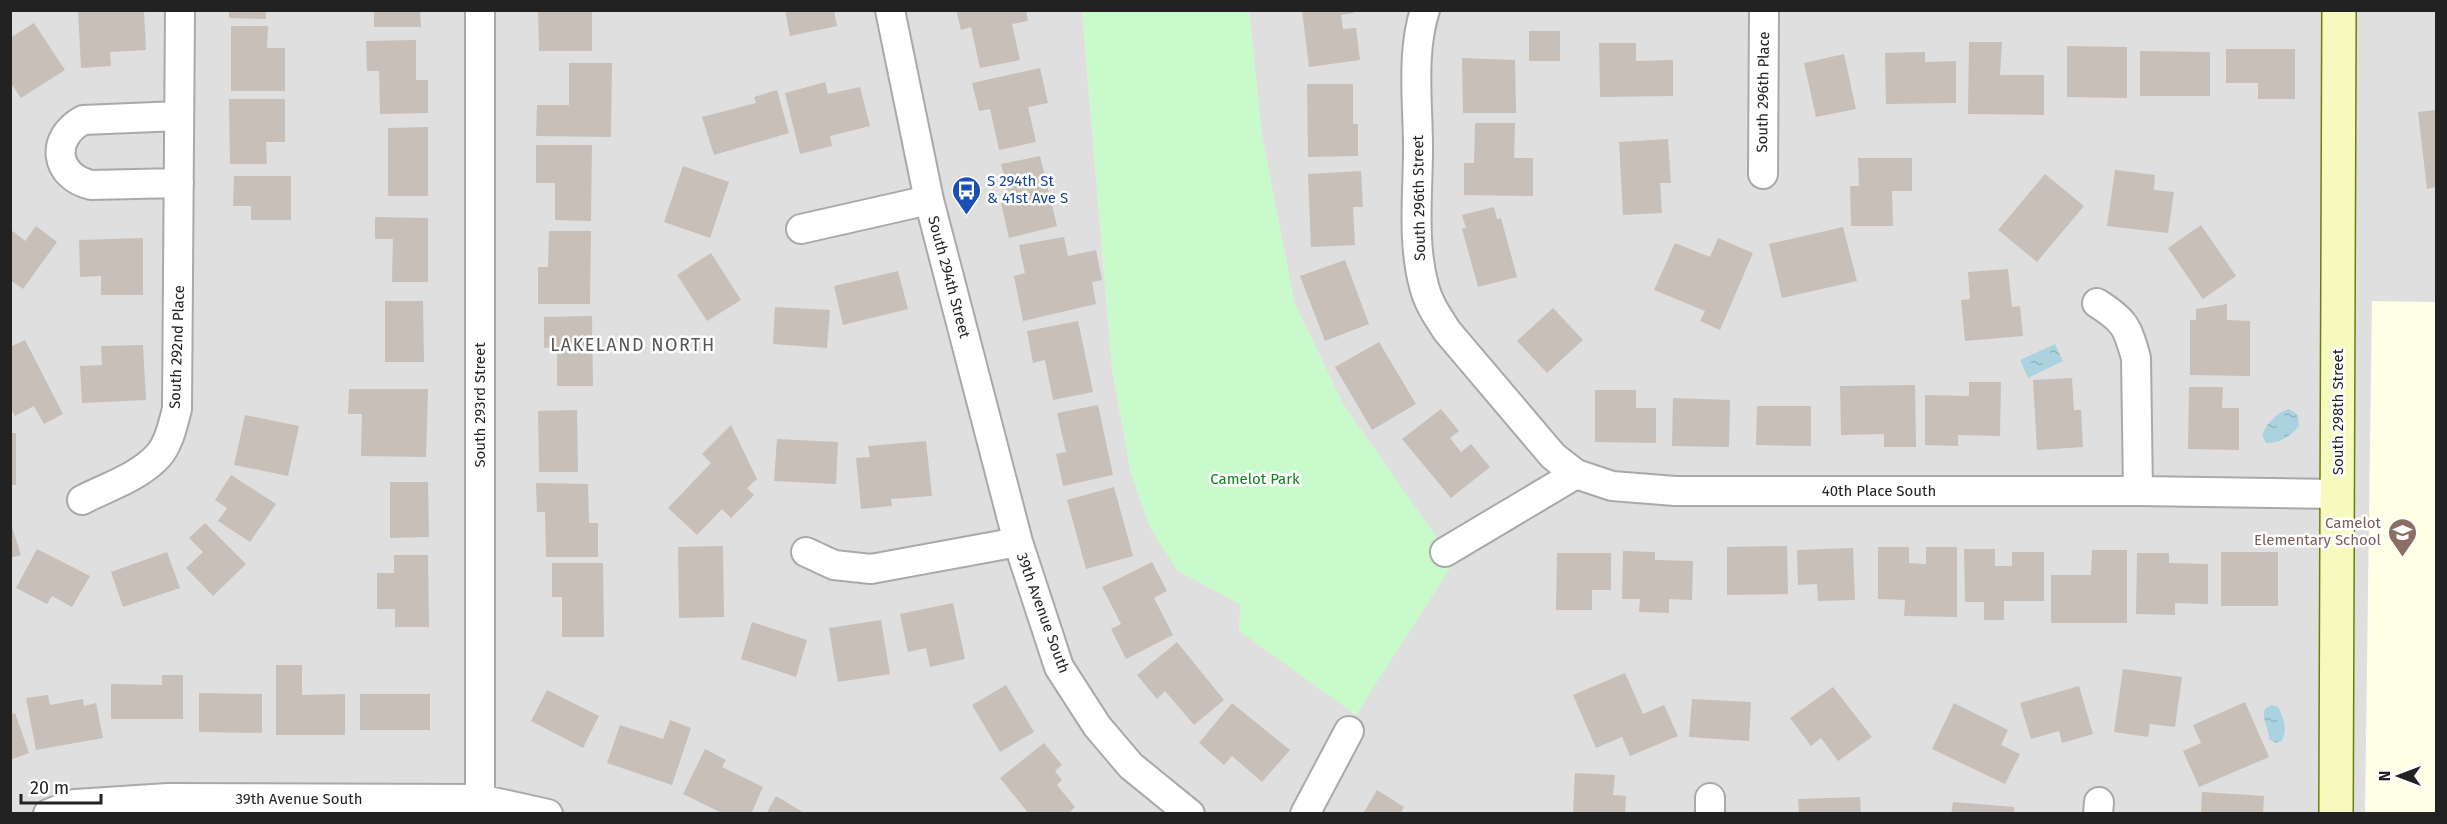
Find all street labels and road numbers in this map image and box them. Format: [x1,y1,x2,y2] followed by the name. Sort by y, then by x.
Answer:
[1753,31,1773,153] street label: South 296th Place
[1409,134,1429,261] street label: South 296th Street
[924,214,974,341] street label: South 294th Street
[166,285,188,409] street label: South 292nd Place
[471,342,489,468] street label: South 293rd Street
[2329,348,2347,475] street label: South 298th Street
[1822,482,1936,500] street label: 40th Place South
[1013,550,1073,676] street label: 39th Avenue South
[236,790,363,808] street label: 39th Avenue South

